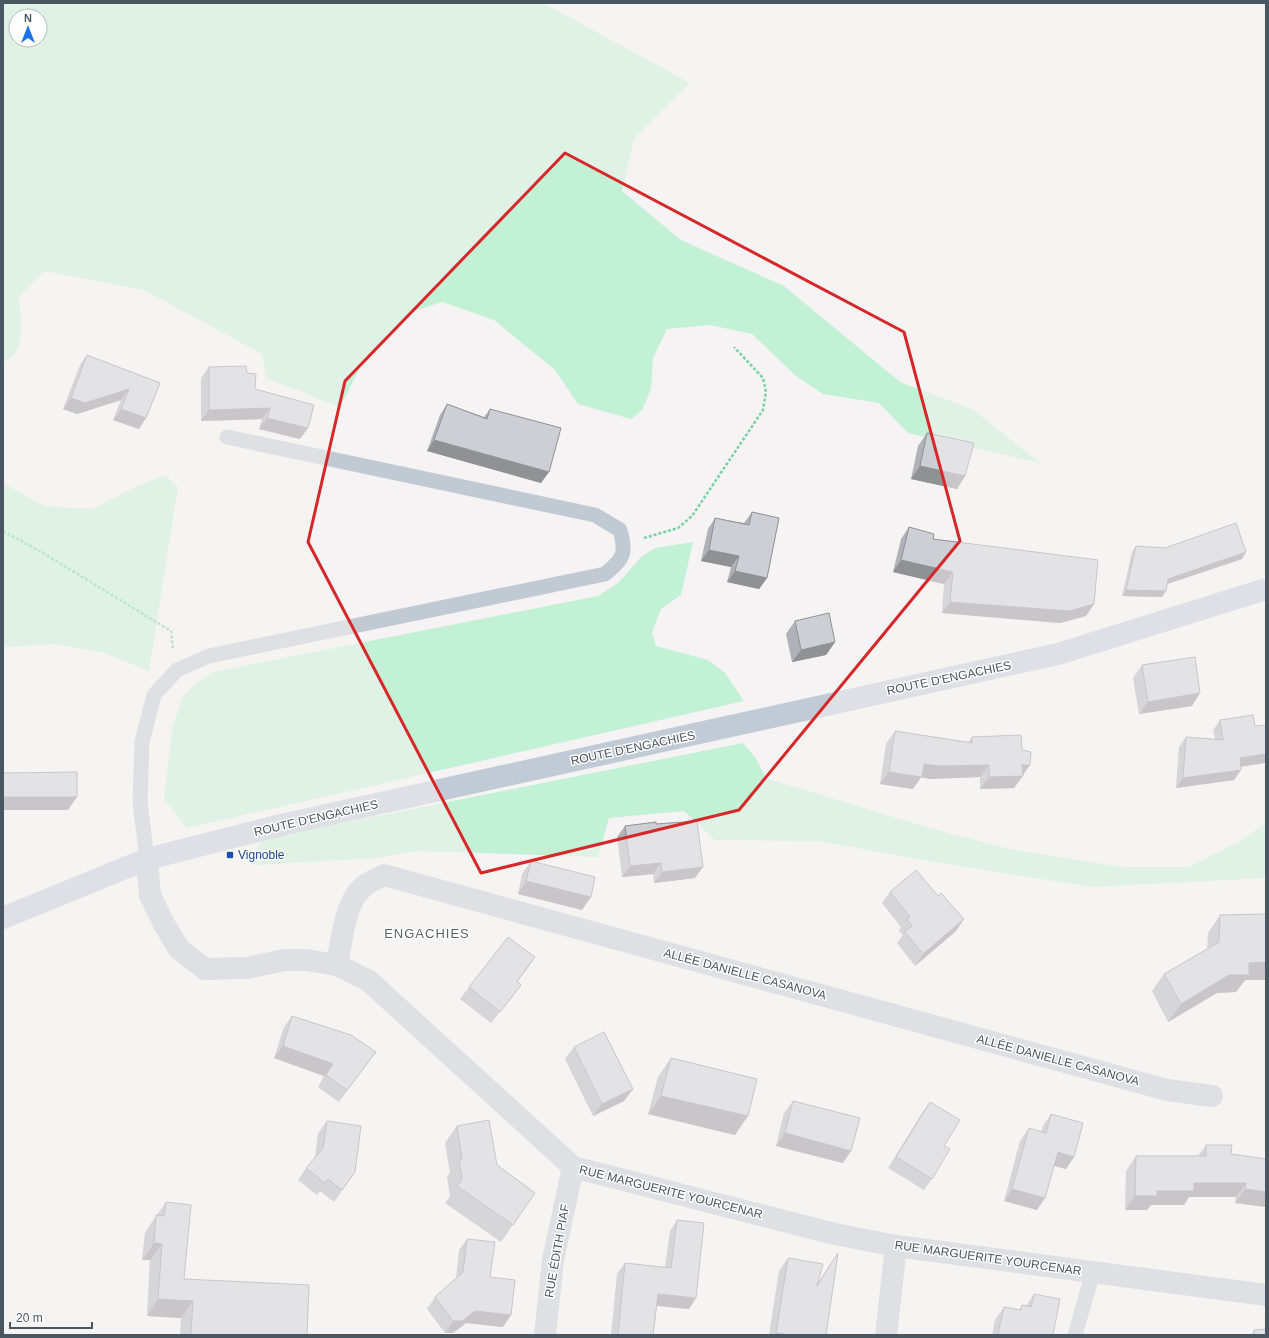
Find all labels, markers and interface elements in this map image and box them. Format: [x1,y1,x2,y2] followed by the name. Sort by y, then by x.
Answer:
[8,8,48,48] north arrow
[24,12,32,24] text: N
[885,658,1013,698] street label: ROUTE D'ENGACHIES
[569,728,697,768] street label: ROUTE D'ENGACHIES
[253,797,379,839] street label: ROUTE D'ENGACHIES
[238,848,285,862] place label: Vignoble
[225,850,235,860] marker: Vignoble
[384,926,470,941] district label: ENGACHIES
[662,945,828,1002] street label: ALLÉE DANIELLE CASANOVA
[975,1031,1141,1088] street label: ALLÉE DANIELLE CASANOVA
[578,1162,764,1222] street label: RUE MARGUERITE YOURCENAR
[541,1203,572,1299] street label: RUE ÉDITH PIAF
[894,1238,1083,1278] street label: RUE MARGUERITE YOURCENAR
[10,1304,92,1330] scale bar
[16,1311,43,1325] text: 20 m

